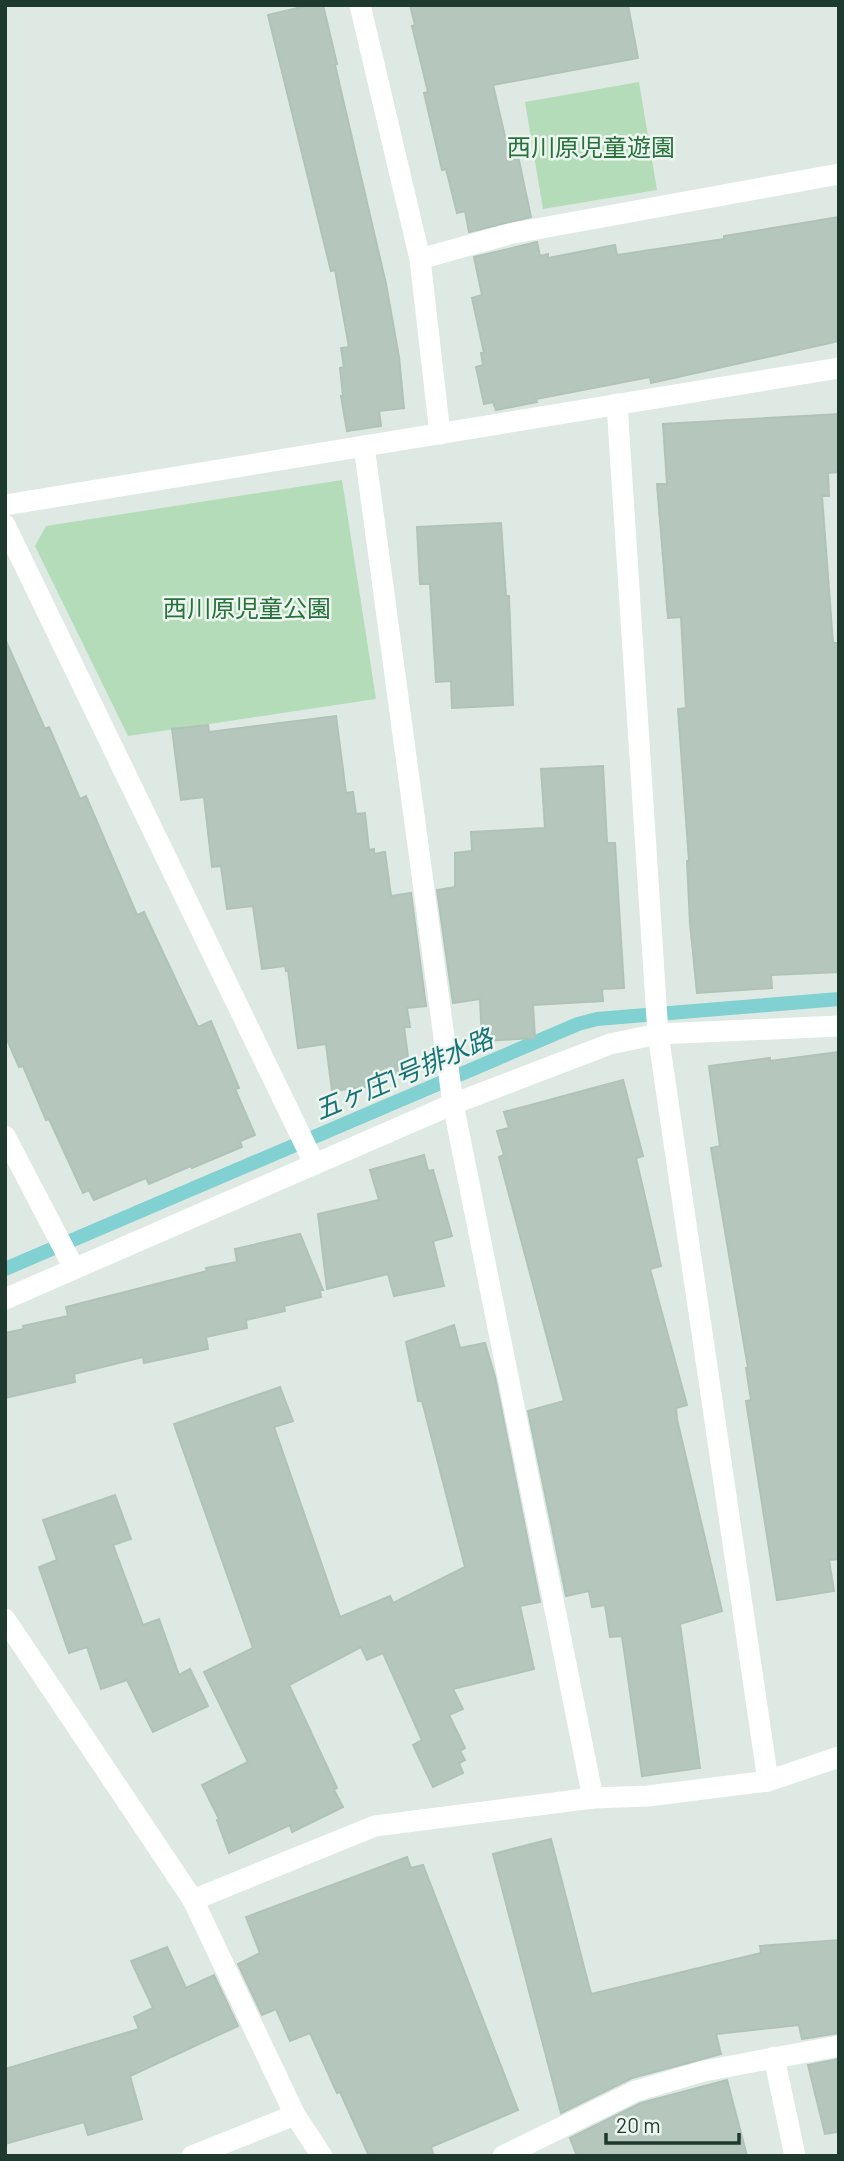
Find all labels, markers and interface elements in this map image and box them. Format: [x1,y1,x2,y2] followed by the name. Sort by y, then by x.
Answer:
[507,132,675,161] park label: 西川原児童遊園
[163,593,331,622] park label: 西川原児童公園
[309,1021,499,1125] water label: 五ヶ庄1号排水路
[606,2102,739,2146] scale bar
[616,2112,661,2137] text: 20 m

